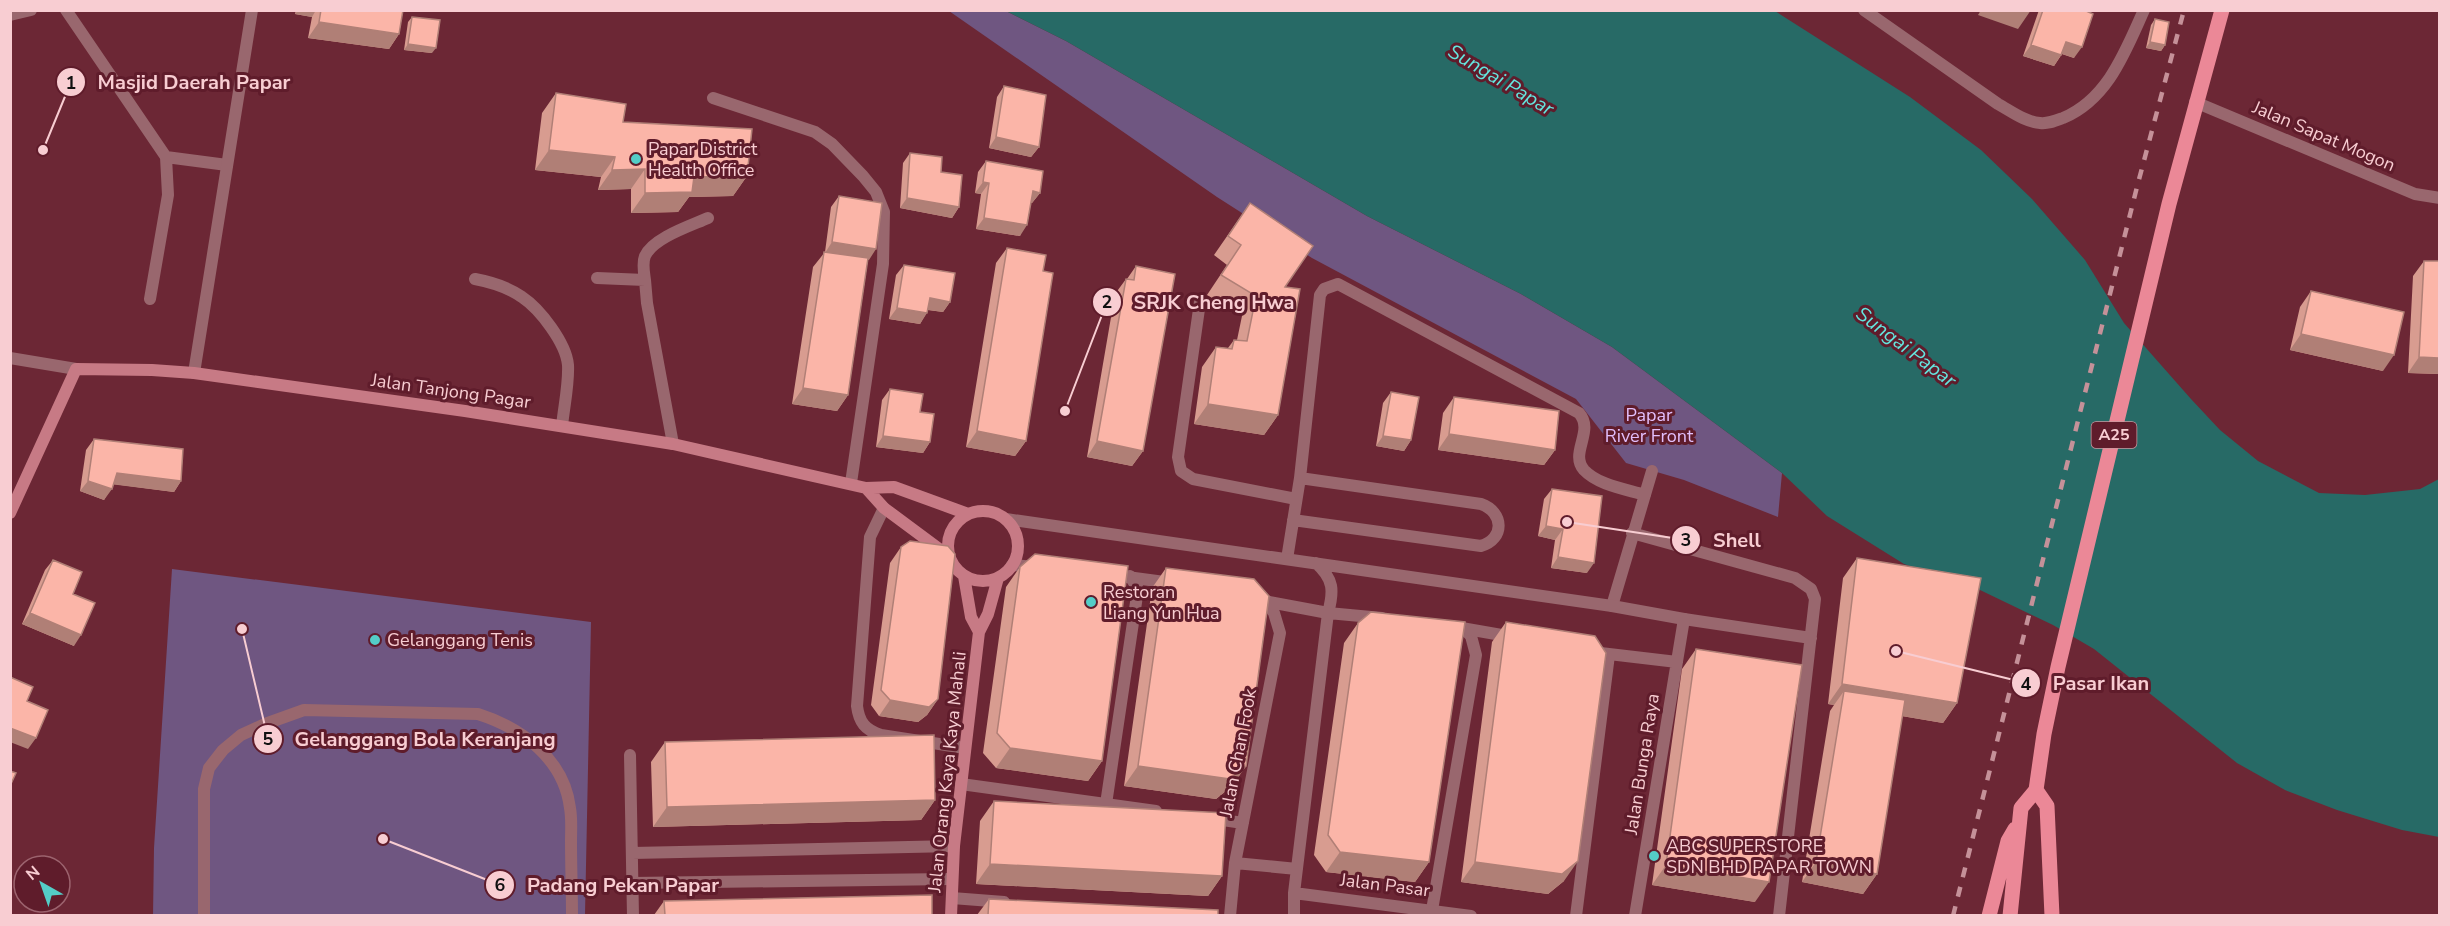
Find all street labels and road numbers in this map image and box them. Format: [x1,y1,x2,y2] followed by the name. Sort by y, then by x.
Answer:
[2248,95,2399,177] street label: Jalan Sapat Mogon
[369,368,533,414] street label: Jalan Tanjong Pagar
[2092,422,2136,448] road number: A25
[922,650,972,895] street label: Jalan Orang Kaya Kaya Mahali
[1214,686,1262,820] street label: Jalan Chan Fook
[1619,692,1665,837] street label: Jalan Bunga Raya
[1338,867,1432,902] street label: Jalan Pasar

